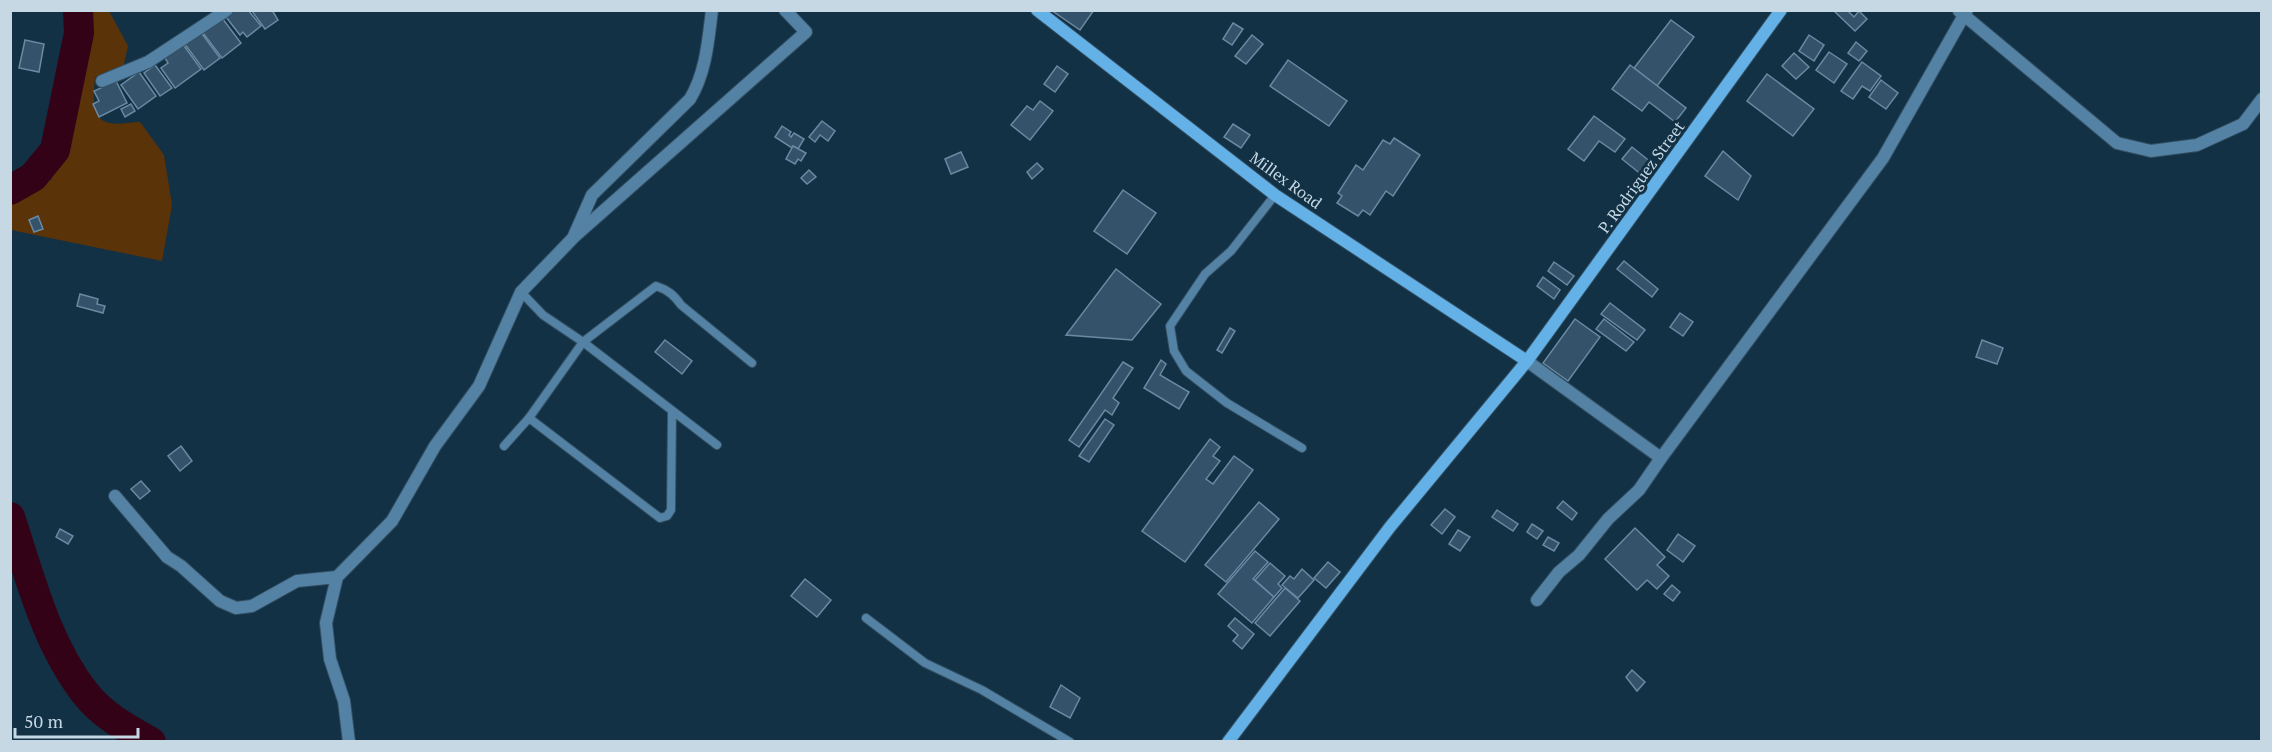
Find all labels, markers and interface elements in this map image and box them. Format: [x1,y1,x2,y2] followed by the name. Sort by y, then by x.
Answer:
[1593,116,1689,238] street label: P. Rodriguez Street
[1246,146,1327,214] street label: Millex Road
[15,701,138,739] scale bar
[24,709,64,733] text: 50 m

